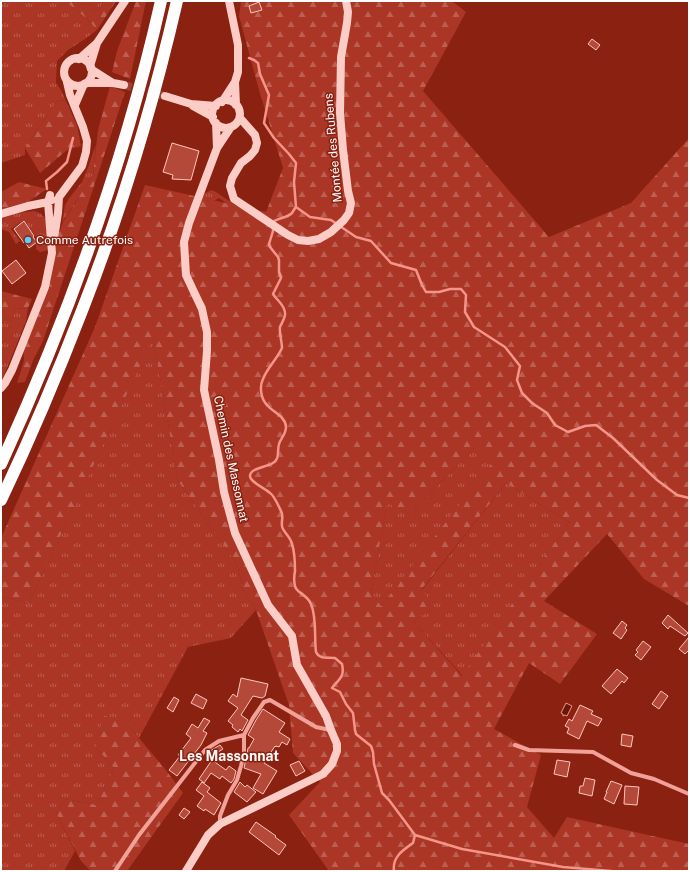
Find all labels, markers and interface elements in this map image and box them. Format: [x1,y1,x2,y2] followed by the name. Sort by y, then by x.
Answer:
[321,93,345,203] street label: Montée des Rubens
[36,233,133,247] place label: Comme Autrefois
[23,235,33,245] marker: Comme Autrefois
[211,394,251,524] street label: Chemin des Massonnat
[179,748,279,764] district label: Les Massonnat

